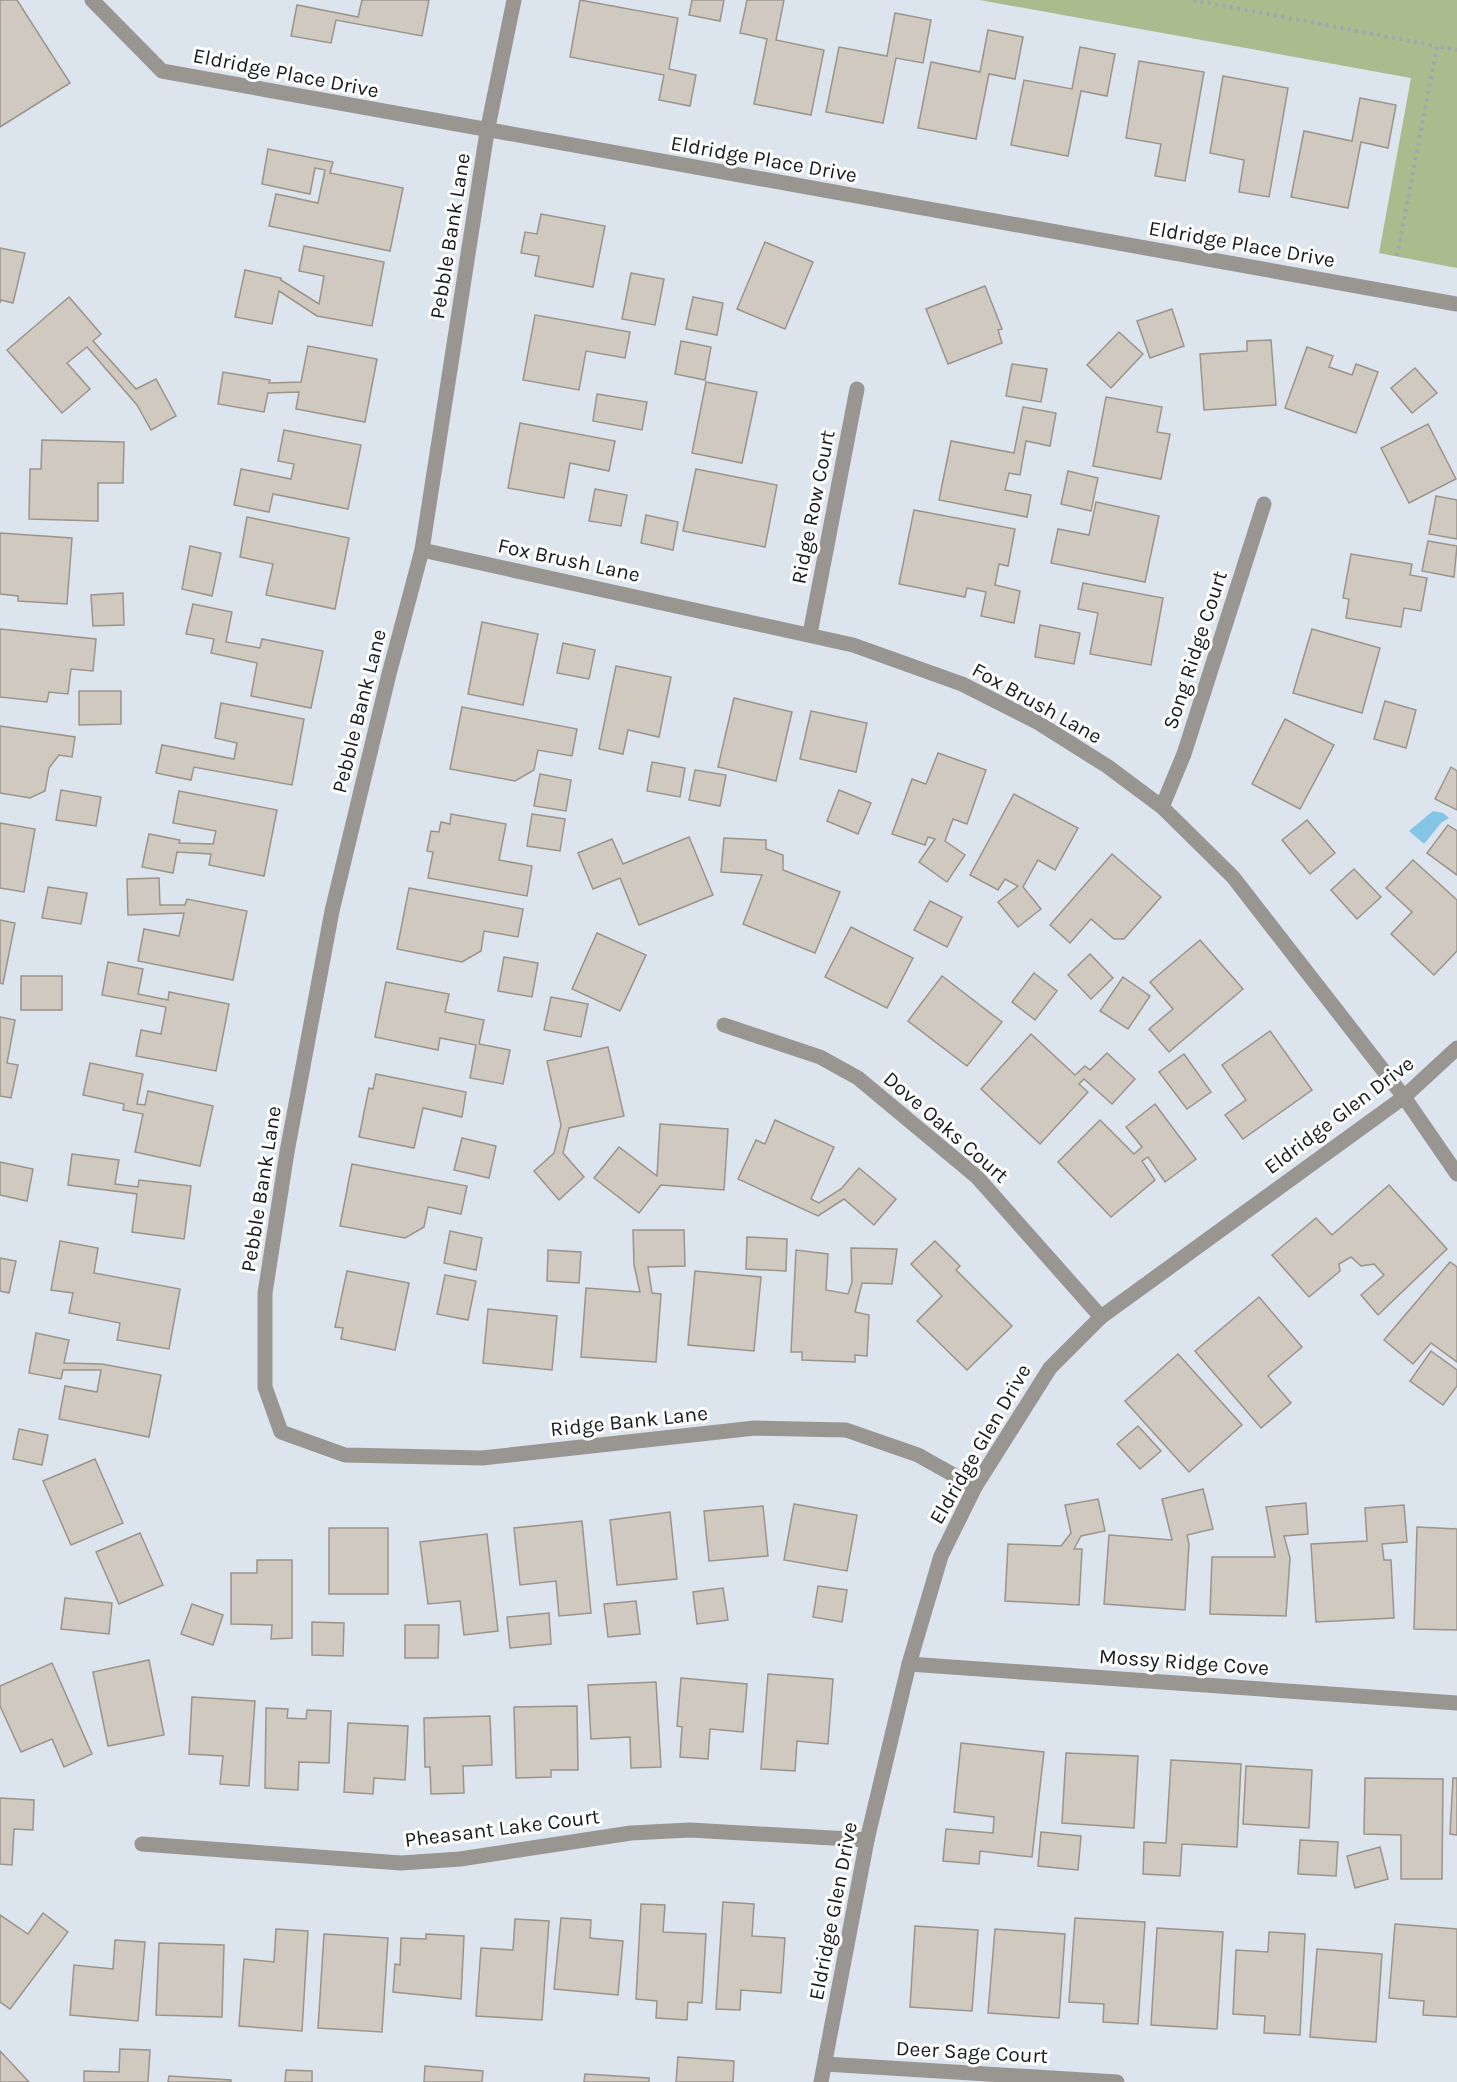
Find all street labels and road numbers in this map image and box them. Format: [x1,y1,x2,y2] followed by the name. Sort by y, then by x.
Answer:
[191,43,381,103] street label: Eldridge Place Drive
[669,131,859,187] street label: Eldridge Place Drive
[425,151,475,321] street label: Pebble Bank Lane
[1147,216,1337,272] street label: Eldridge Place Drive
[786,428,840,586] street label: Ridge Row Court
[496,533,642,587] street label: Fox Brush Lane
[1158,568,1232,732] street label: Song Ridge Court
[327,627,391,795] street label: Pebble Bank Lane
[968,657,1106,749] street label: Fox Brush Lane
[1260,1051,1418,1179] street label: Eldridge Glen Drive
[879,1066,1013,1188] street label: Dove Oaks Court
[236,1104,286,1274] street label: Pebble Bank Lane
[924,1360,1036,1528] street label: Eldridge Glen Drive
[549,1401,709,1441] street label: Ridge Bank Lane
[1098,1644,1270,1680] street label: Mossy Ridge Cove
[403,1804,601,1852] street label: Pheasant Lake Court
[804,1820,862,2002] street label: Eldridge Glen Drive
[895,2036,1049,2068] street label: Deer Sage Court

